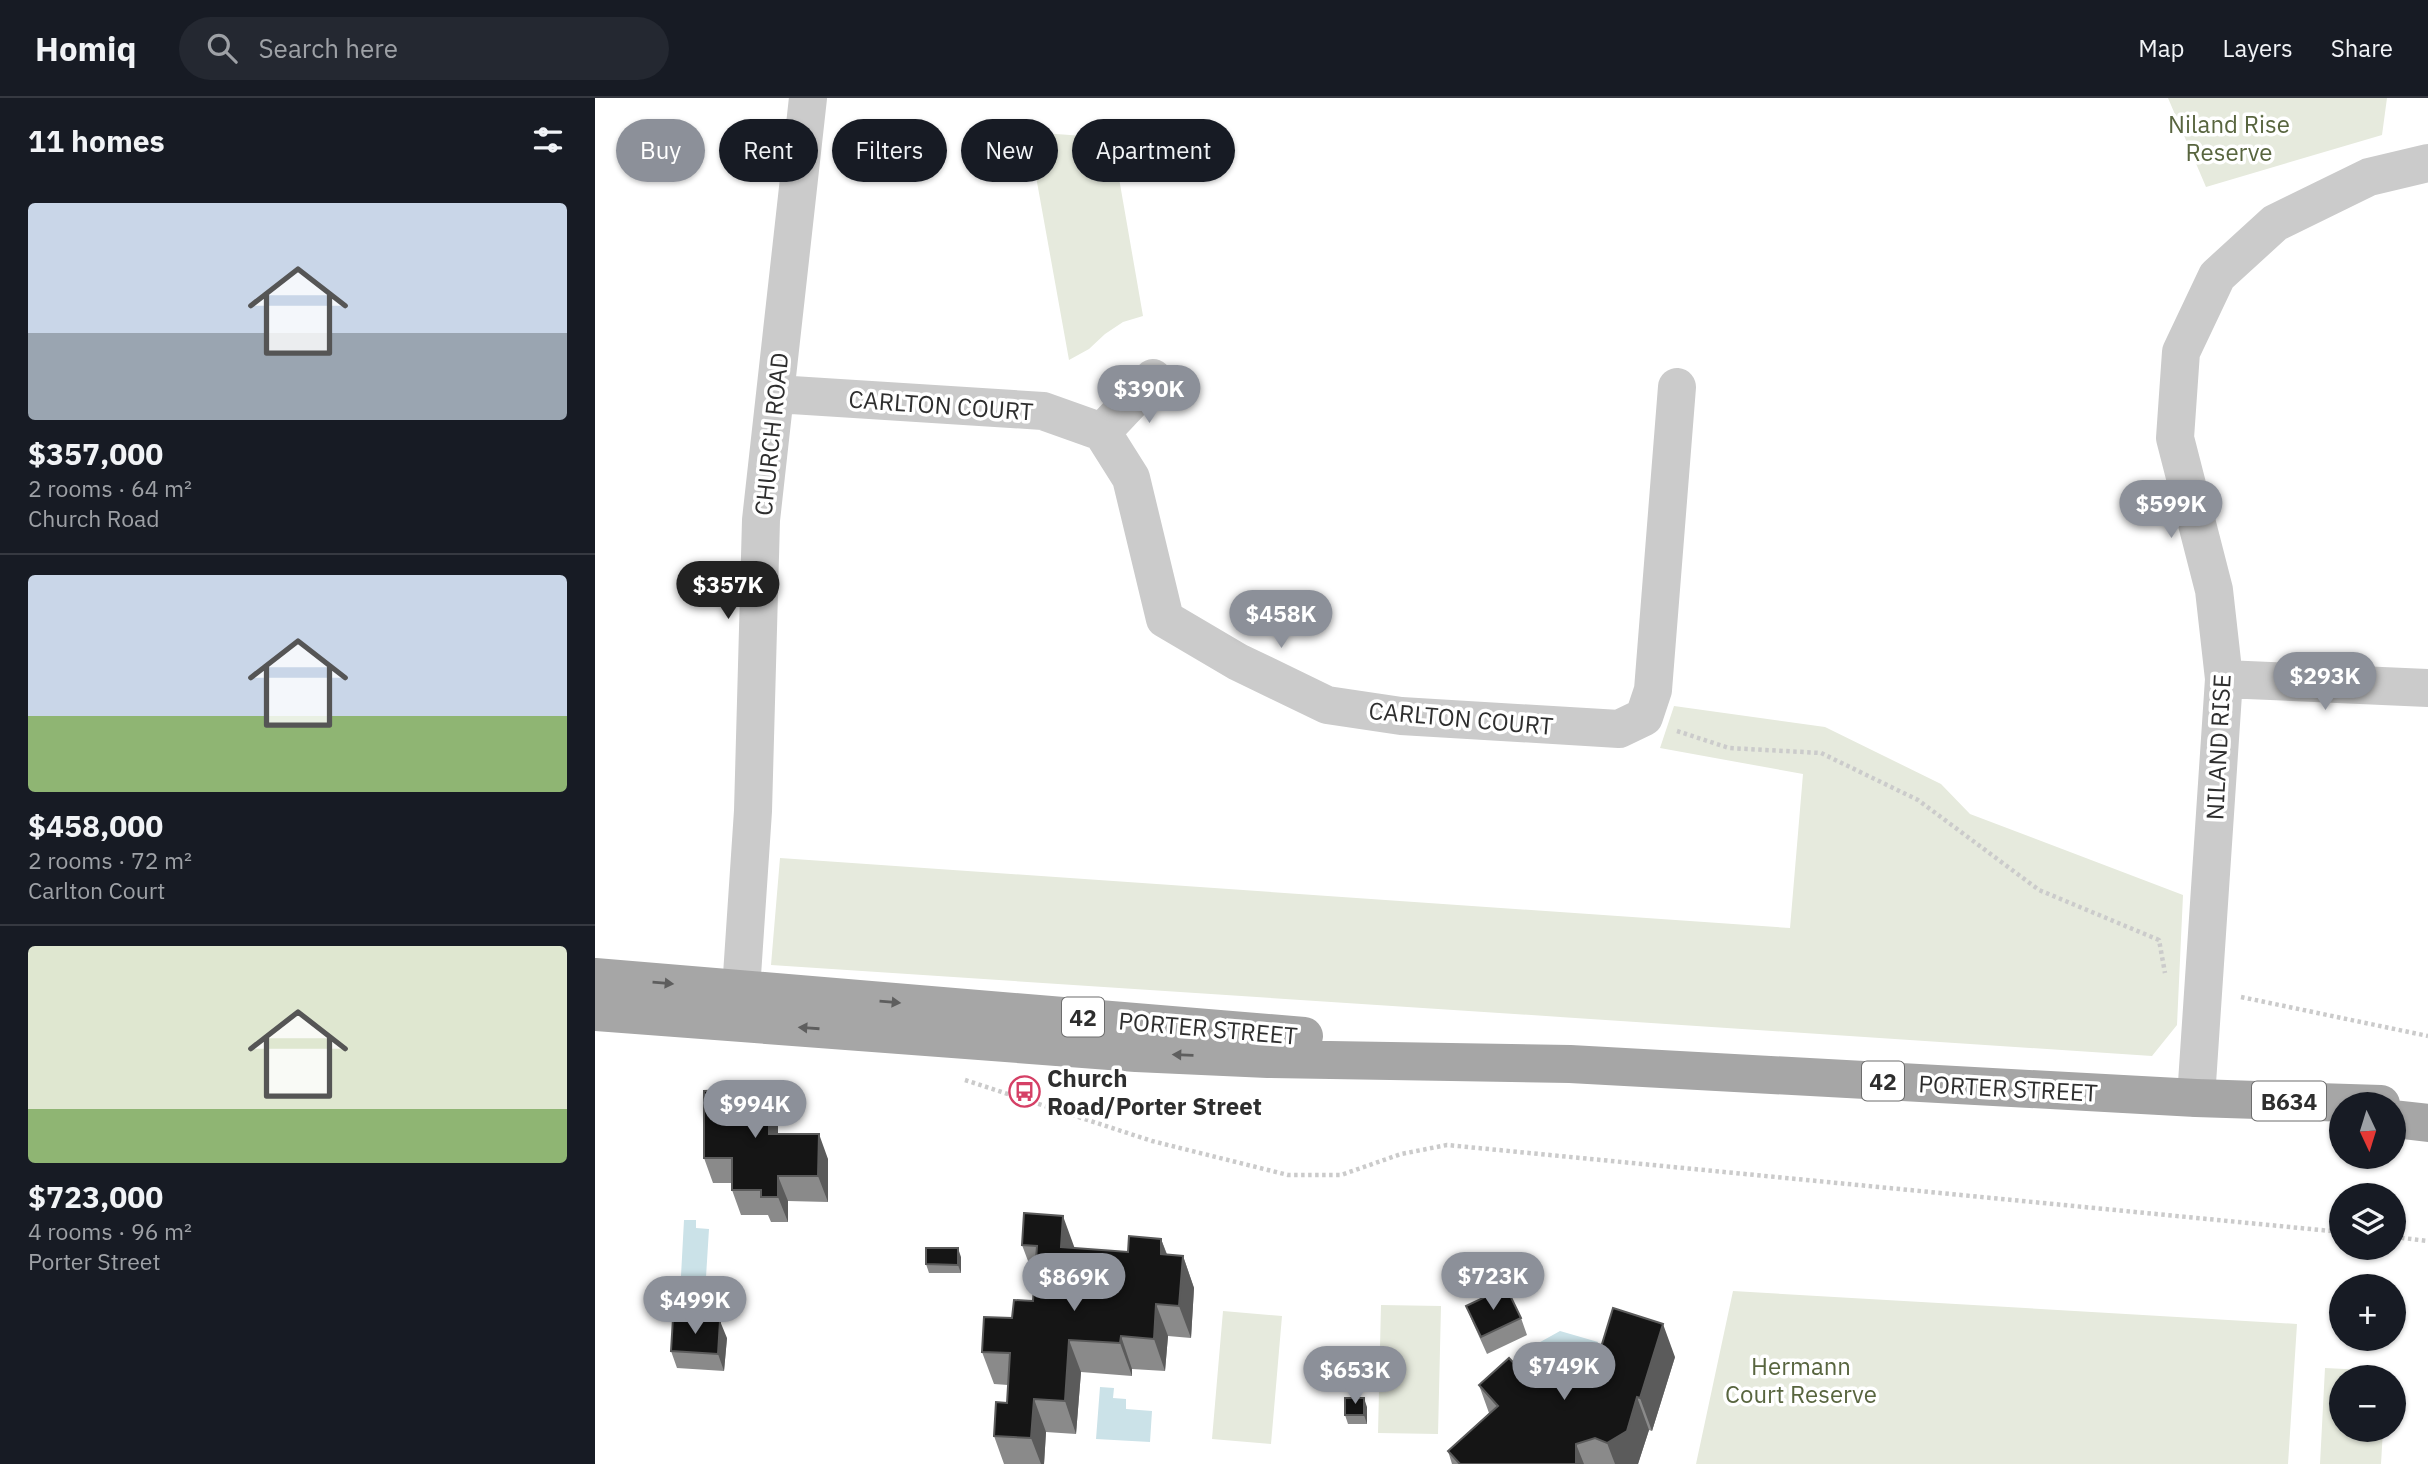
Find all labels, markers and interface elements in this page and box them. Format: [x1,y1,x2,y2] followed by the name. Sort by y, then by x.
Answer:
[179,17,669,80] search box
[35,27,137,70] text: Homiq
[203,29,241,67] icon: search
[259,31,398,65] text: Search here
[2138,32,2185,64] text: Map
[2223,32,2293,64] text: Layers
[2331,32,2393,64] text: Share
[2168,108,2290,168] park label: Niland Rise Reserve
[616,119,705,182] chip: Buy
[719,119,818,182] chip: Rent
[832,119,947,182] chip: Filters
[961,119,1058,182] chip: New
[1072,119,1235,182] chip: Apartment
[28,121,165,160] text: 11 homes
[529,121,567,159] icon: filters
[235,248,361,374] icon: home
[747,351,795,517] street label: CHURCH ROAD
[1100,366,1198,425] pin: $390K
[1113,373,1185,403] text: $390K
[847,383,1035,427] street label: CARLTON COURT
[28,434,163,473] text: $357,000
[28,473,192,503] text: 2 rooms · 64 m²
[2122,480,2220,540] pin: $599K
[2135,488,2207,518] text: $599K
[28,503,160,533] text: Church Road
[679,561,777,621] pin: $357K
[692,569,764,599] text: $357K
[1232,590,1330,650] pin: $458K
[1245,598,1317,628] text: $458K
[235,620,361,746] icon: home
[2276,652,2374,712] pin: $293K
[2289,660,2361,690] text: $293K
[2198,673,2238,821] street label: NILAND RISE
[1367,694,1555,742] street label: CARLTON COURT
[28,806,163,845] text: $458,000
[28,845,192,875] text: 2 rooms · 72 m²
[28,875,165,905] text: Carlton Court
[652,978,674,989] one-way arrow
[235,991,361,1117] icon: home
[879,997,901,1008] one-way arrow
[1062,998,1104,1036] road number: 42
[1117,1004,1299,1052] street label: PORTER STREET
[798,1022,820,1033] one-way arrow
[1172,1049,1194,1060] one-way arrow
[1047,1062,1262,1122] place label: Church Road/Porter Street
[1862,1062,1904,1100] road number: 42
[1918,1067,2099,1109] street label: PORTER STREET
[1007,1075,1041,1109] bus stop icon: Church Road/Porter Street
[706,1080,804,1140] pin: $994K
[2252,1082,2326,1120] road number: B634
[719,1088,791,1118] text: $994K
[2329,1092,2406,1169] north arrow
[2329,1092,2406,1442] map controls
[28,1177,163,1216] text: $723,000
[2329,1183,2406,1260] button: layers
[28,1216,192,1246] text: 4 rooms · 96 m²
[28,1246,160,1276] text: Porter Street
[1444,1252,1542,1312] pin: $723K
[1025,1254,1123,1313] pin: $869K
[1457,1260,1529,1290] text: $723K
[1038,1261,1110,1291] text: $869K
[2329,1274,2406,1351] button: +
[646,1276,744,1336] pin: $499K
[659,1284,731,1314] text: $499K
[1515,1342,1613,1402] pin: $749K
[1306,1346,1404,1406] pin: $653K
[1528,1350,1600,1380] text: $749K
[1725,1350,1877,1410] park label: Hermann Court Reserve
[1319,1354,1391,1384] text: $653K
[2329,1365,2406,1442] button: −

